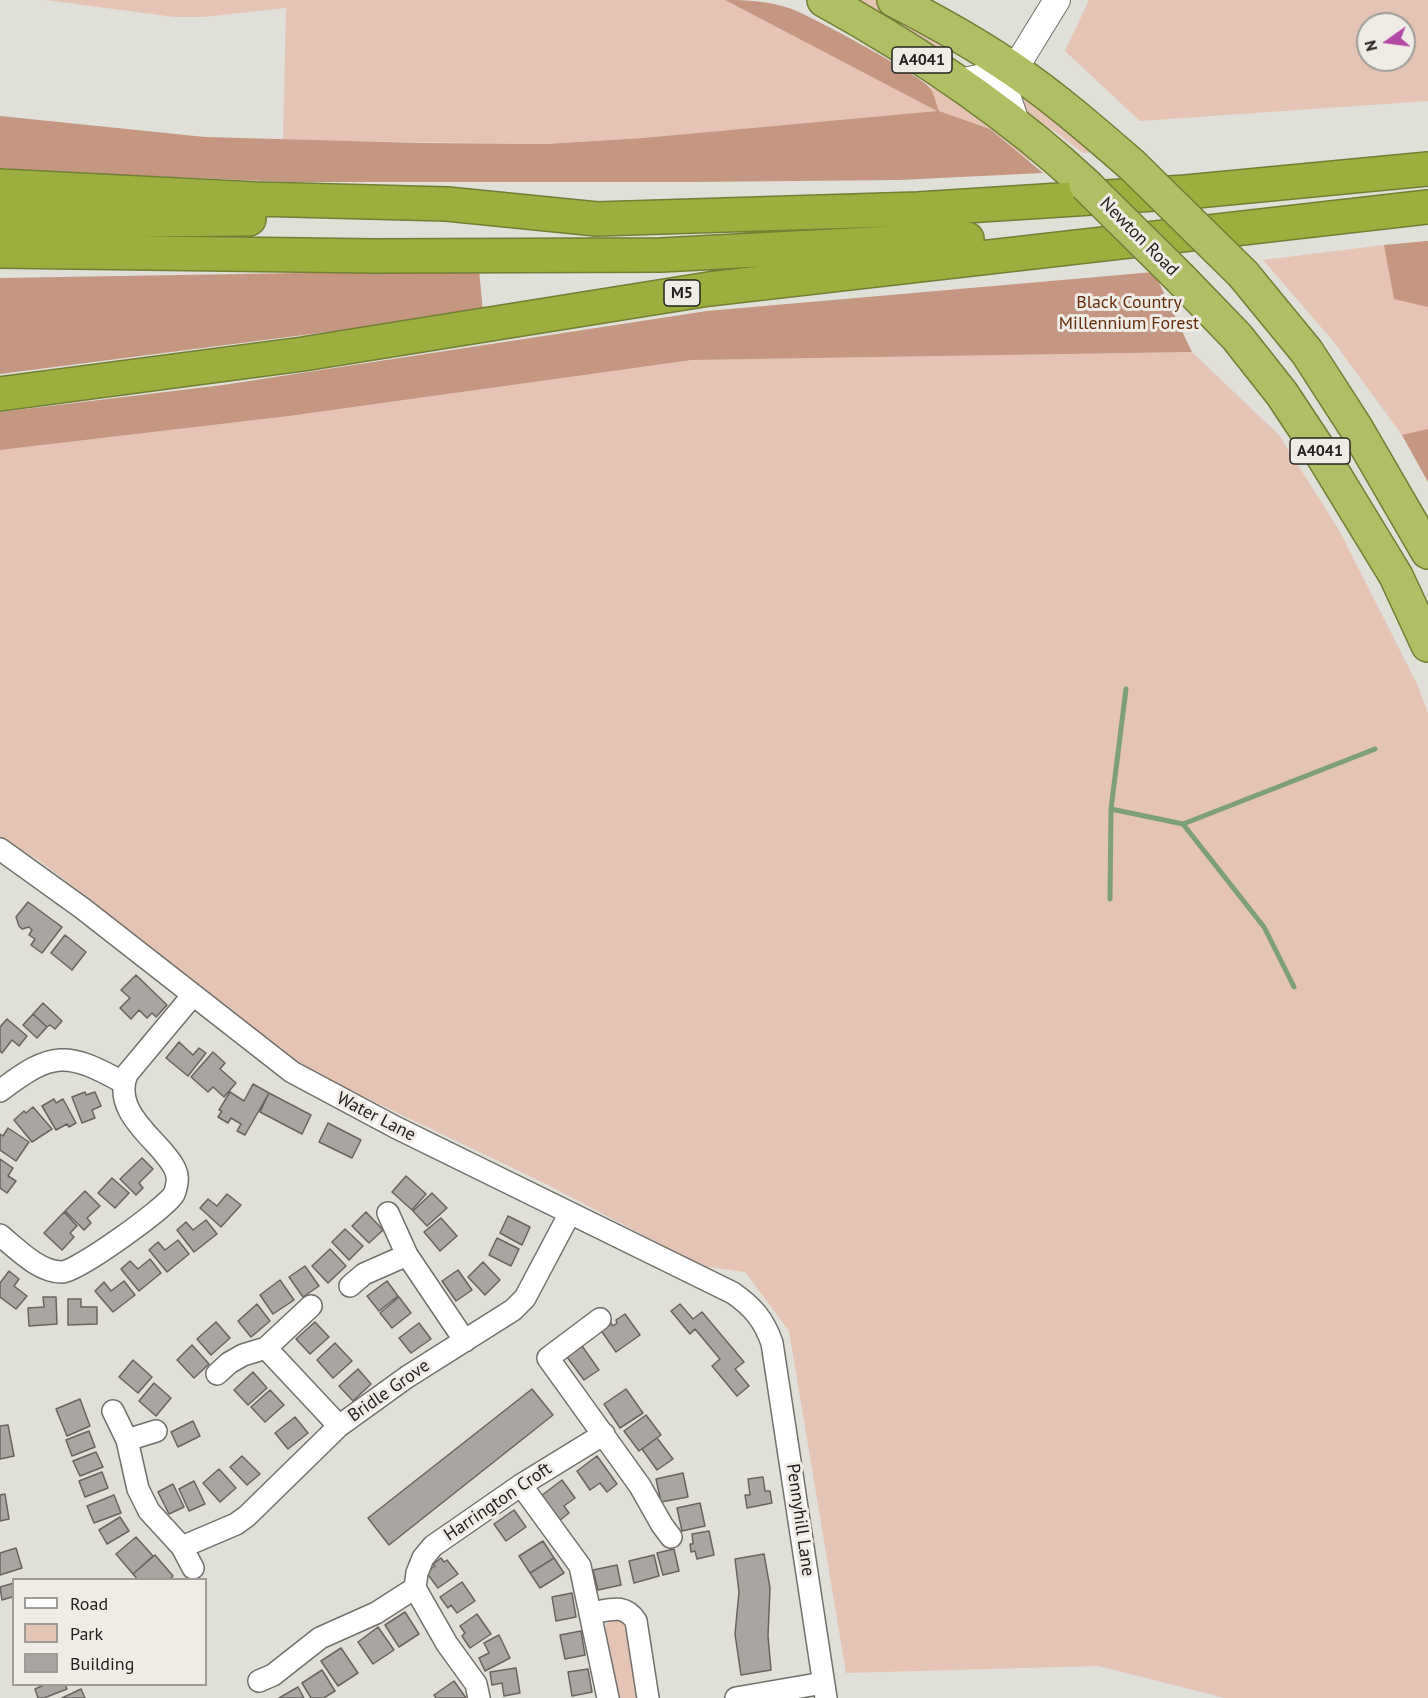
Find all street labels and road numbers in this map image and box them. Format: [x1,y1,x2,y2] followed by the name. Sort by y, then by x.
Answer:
[892,47,952,73] road number: A4041
[1095,193,1183,281] street label: Newton Road
[664,280,700,306] road number: M5
[1290,438,1350,464] road number: A4041
[333,1088,419,1146] street label: Water Lane
[344,1355,434,1427] street label: Bridle Grove
[440,1458,556,1546] street label: Harrington Croft
[781,1462,819,1578] street label: Pennyhill Lane

